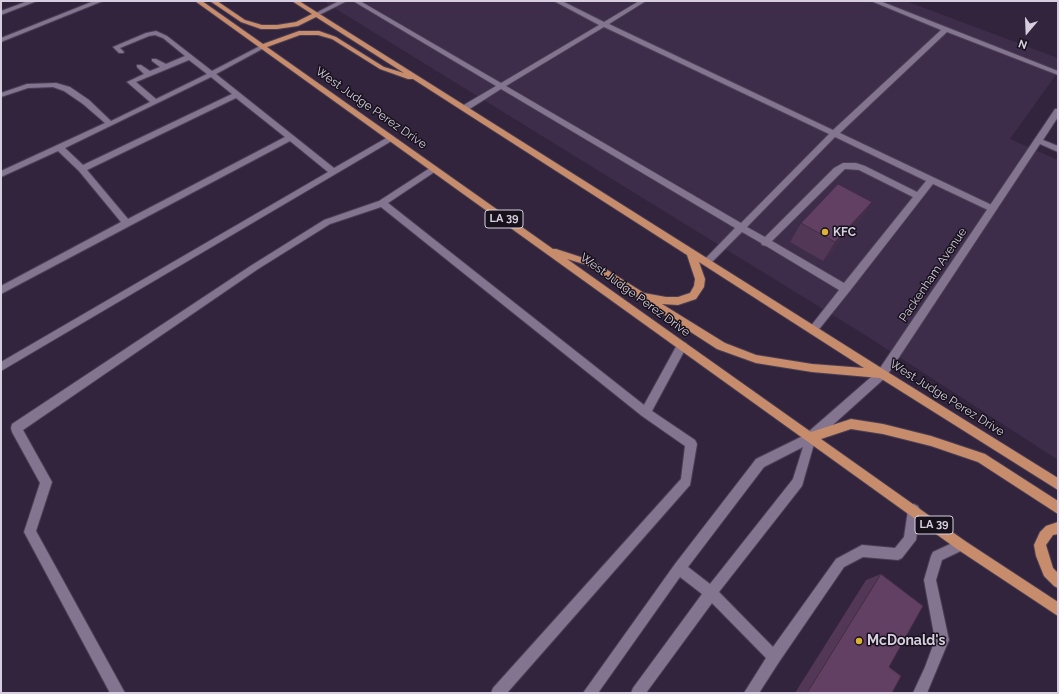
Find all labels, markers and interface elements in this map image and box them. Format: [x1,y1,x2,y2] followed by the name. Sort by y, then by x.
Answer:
[1007,12,1047,52] north arrow
[1017,36,1029,51] text: N
[313,64,429,152] street label: West Judge Perez Drive
[485,210,523,228] road number: LA 39
[833,225,856,239] place label: KFC
[896,225,970,325] street label: Packenham Avenue
[820,227,830,237] marker: KFC
[577,250,693,340] street label: West Judge Perez Drive
[887,357,1007,439] street label: West Judge Perez Drive
[915,516,953,534] road number: LA 39
[867,633,945,649] place label: McDonald's
[854,636,864,646] marker: McDonald's

